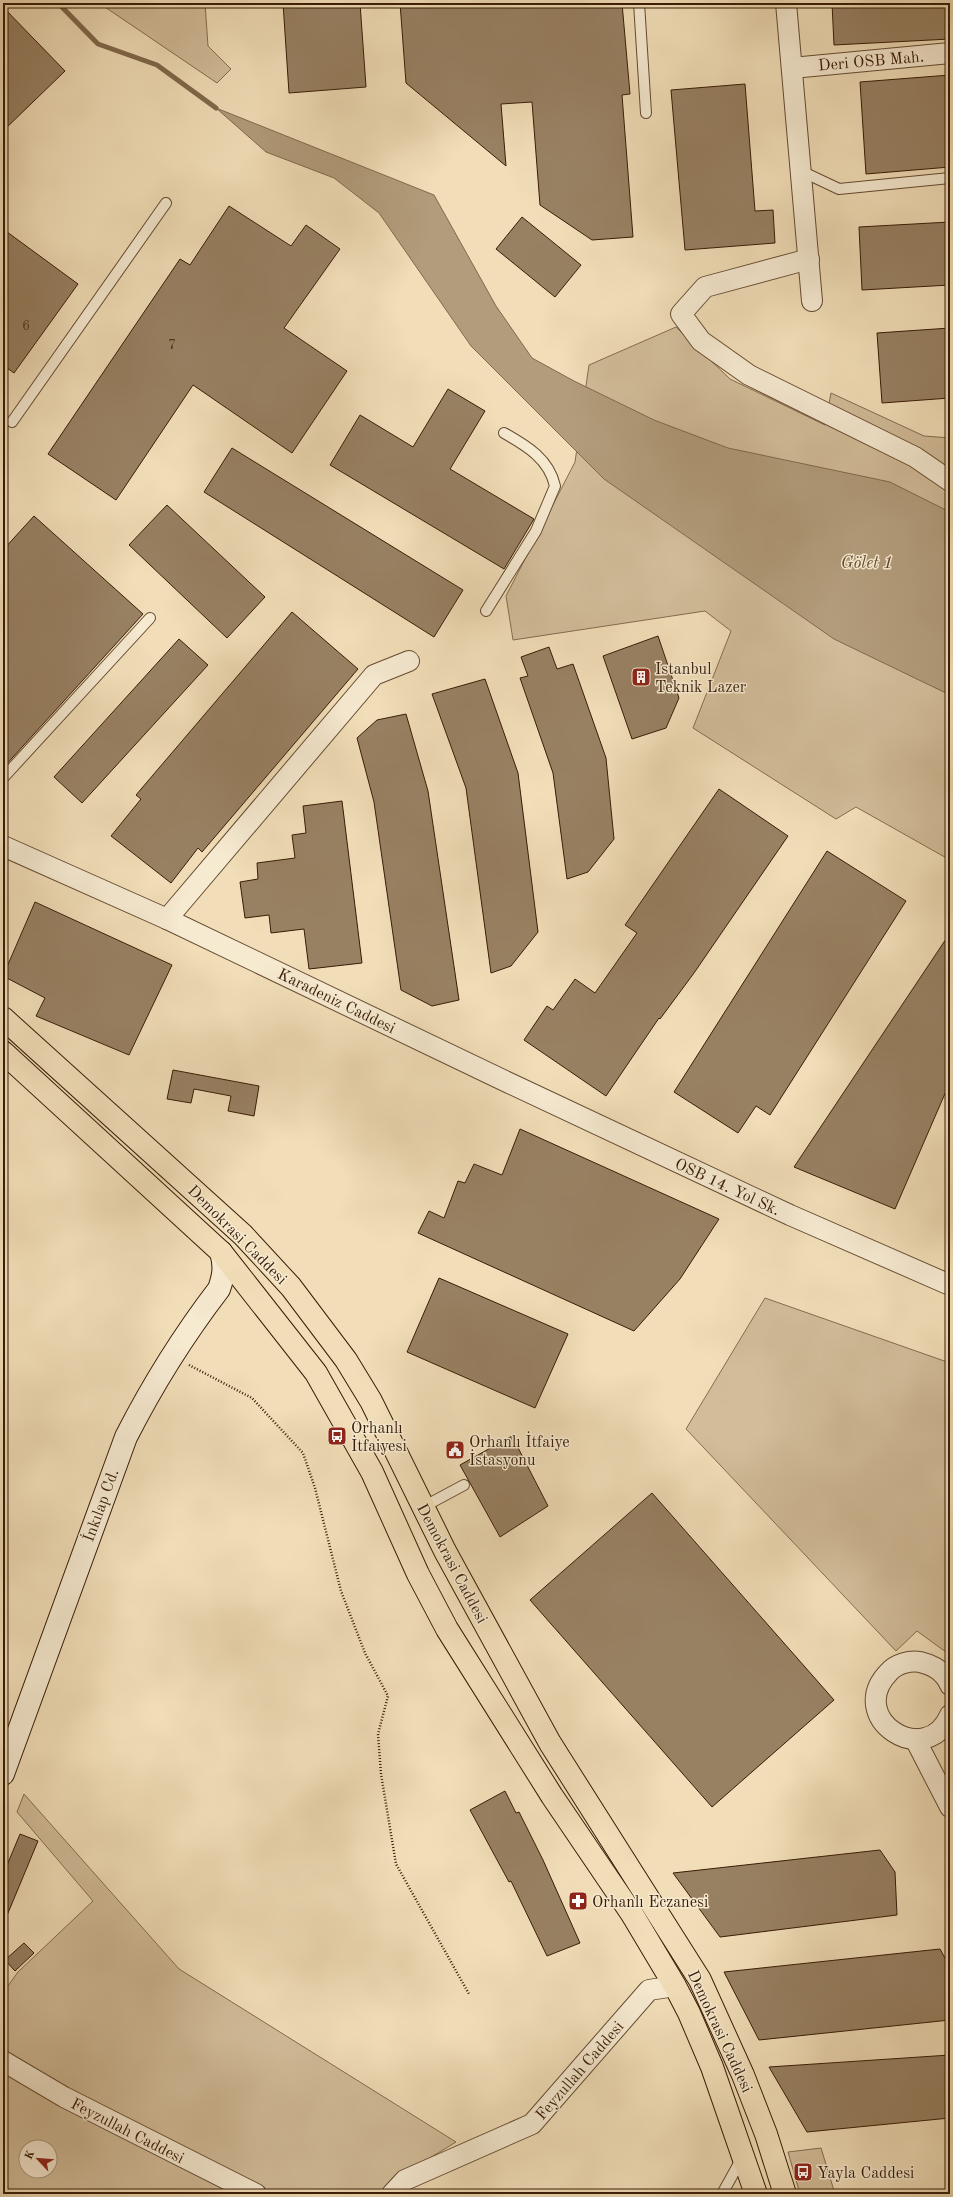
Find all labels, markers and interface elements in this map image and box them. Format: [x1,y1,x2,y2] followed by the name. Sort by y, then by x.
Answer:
[818,49,925,75] street label: Deri OSB Mah.
[22,319,30,333] house number: 6
[168,338,176,352] house number: 7
[841,555,893,572] water label: Gölet 1
[655,662,747,696] place label: Istanbul Teknik Lazer
[630,666,652,688] building icon: Istanbul Teknik Lazer
[275,966,397,1037] street label: Karadeniz Caddesi
[672,1156,782,1219] street label: OSB 14. Yol Sk.
[184,1183,289,1288] street label: Demokrasi Caddesi
[351,1421,407,1455] place label: Orhanlı İtfaiyesi
[326,1425,348,1447] bus stop icon: Orhanlı İtfaiyesi
[469,1431,570,1469] place label: Orhanlı İtfaiye İstasyonu
[444,1439,466,1461] public building icon: Orhanlı İtfaiye İstasyonu
[78,1466,122,1544] street label: İnkılap Cd.
[413,1501,490,1626] street label: Demokrasi Caddesi
[567,1890,589,1912] pharmacy icon: Orhanlı Eczanesi
[592,1895,708,1911] place label: Orhanlı Eczanesi
[684,1968,755,2095] street label: Demokrasi Caddesi
[534,2019,627,2124] street label: Feyzullah Caddesi
[68,2096,186,2167] street label: Feyzullah Caddesi
[18,2139,58,2179] north arrow
[24,2149,37,2161] text: K
[792,2161,814,2183] bus stop icon: Yayla Caddesi
[817,2166,914,2182] place label: Yayla Caddesi

